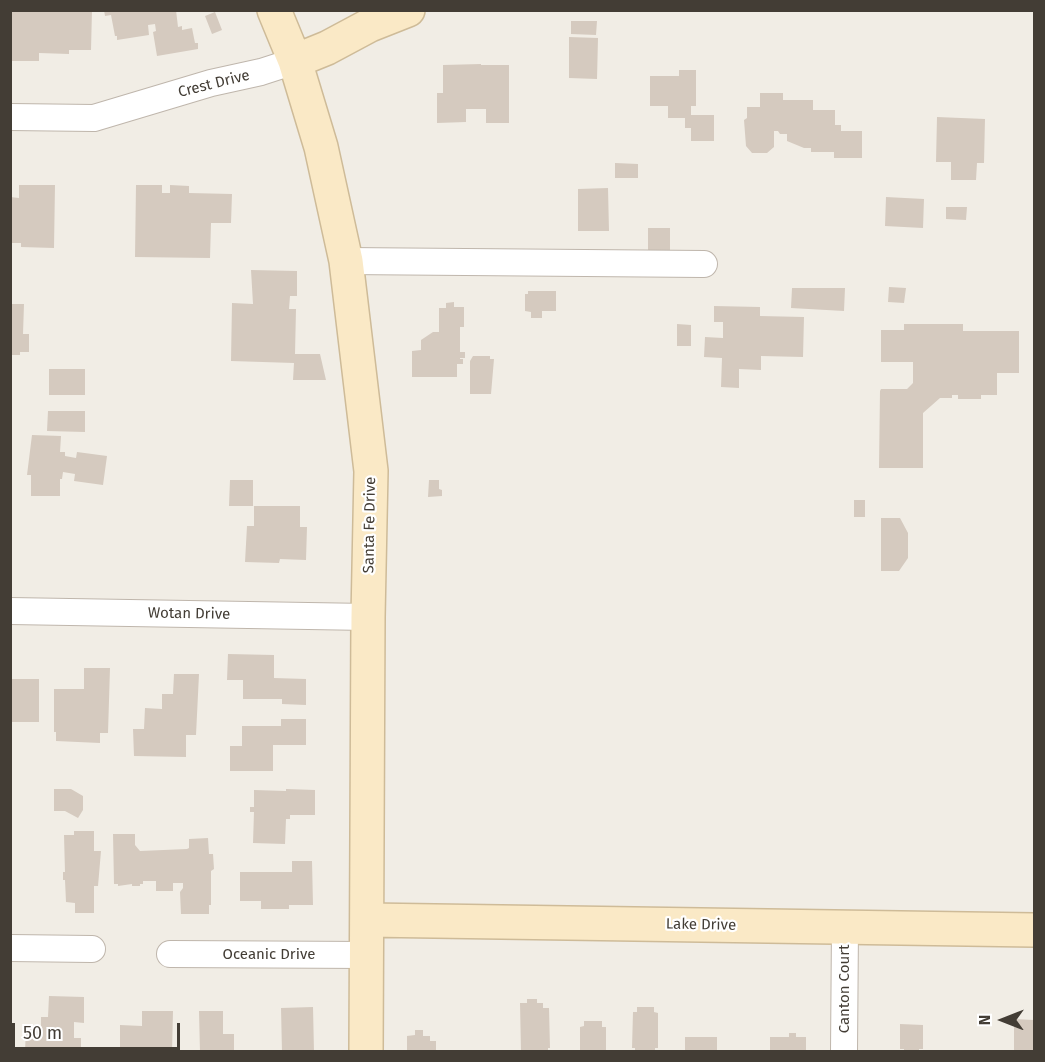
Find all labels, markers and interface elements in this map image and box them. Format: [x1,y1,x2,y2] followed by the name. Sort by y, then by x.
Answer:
[176,66,252,102] street label: Crest Drive
[360,476,380,574] street label: Santa Fe Drive
[148,604,230,624] street label: Wotan Drive
[666,915,736,935] street label: Lake Drive
[836,945,854,1033] street label: Canton Court
[223,946,315,964] street label: Oceanic Drive
[973,990,1033,1050] north arrow
[15,1011,183,1049] scale bar
[975,1015,994,1025] text: N
[23,1022,62,1044] text: 50 m

